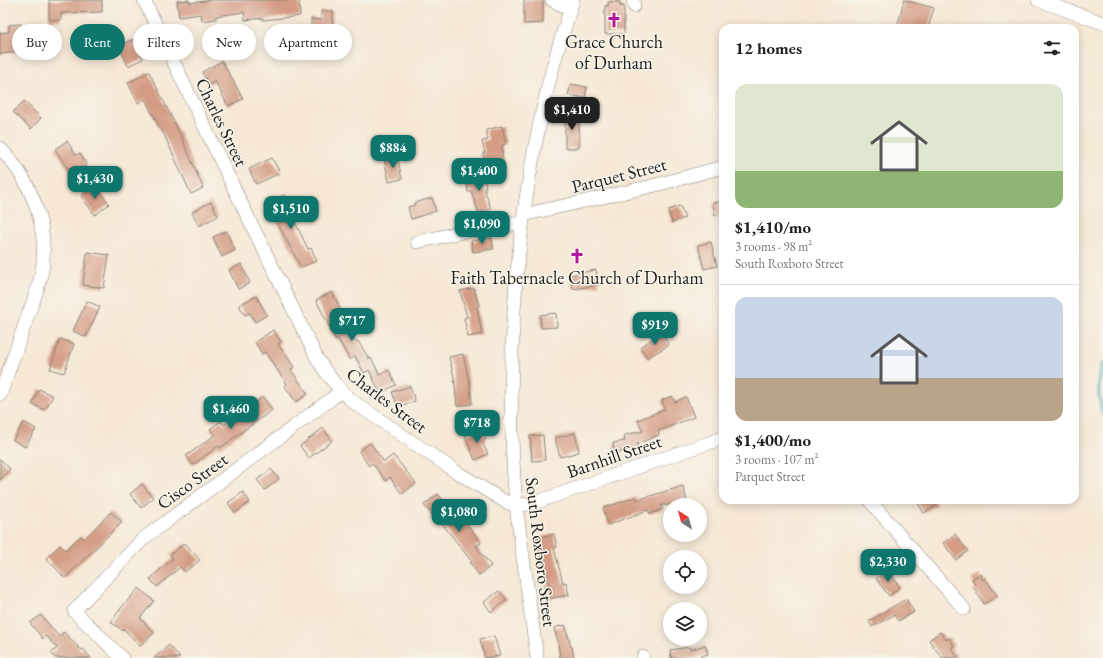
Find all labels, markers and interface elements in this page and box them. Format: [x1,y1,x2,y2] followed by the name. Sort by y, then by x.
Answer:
[605,11,623,29] church icon: Grace Church of Durham
[12,24,62,60] chip: Buy
[70,24,125,60] chip: Rent
[133,24,194,60] chip: Filters
[202,24,256,60] chip: New
[264,24,352,60] chip: Apartment
[565,30,663,74] place label: Grace Church of Durham
[735,37,802,59] text: 12 homes
[1041,37,1063,59] icon: filters
[191,74,253,170] street label: Charles Street
[539,97,605,131] pin: $1,410
[554,101,590,118] text: $1,410
[863,110,935,182] icon: home
[369,135,417,169] pin: $884
[380,139,406,156] text: $884
[569,152,669,198] street label: Parquet Street
[446,158,512,192] pin: $1,400
[461,162,497,179] text: $1,400
[62,166,128,200] pin: $1,430
[77,170,113,187] text: $1,430
[258,196,324,230] pin: $1,510
[273,200,309,217] text: $1,510
[449,211,515,245] pin: $1,090
[464,215,500,232] text: $1,090
[735,216,811,238] text: $1,410/mo
[735,238,812,255] text: 3 rooms · 98 m²
[568,247,586,265] church icon: Faith Tabernacle Church of Durham
[735,255,844,272] text: South Roxboro Street
[451,266,703,289] place label: Faith Tabernacle Church of Durham
[328,308,376,342] pin: $717
[339,312,365,329] text: $717
[631,312,679,346] pin: $919
[642,316,668,333] text: $919
[863,323,935,395] icon: home
[342,362,432,438] street label: Charles Street
[198,396,264,430] pin: $1,460
[213,400,249,417] text: $1,460
[453,410,501,444] pin: $718
[464,414,490,431] text: $718
[564,429,665,483] street label: Barnhill Street
[735,429,811,451] text: $1,400/mo
[152,447,232,514] street label: Cisco Street
[735,451,819,468] text: 3 rooms · 107 m²
[735,468,805,485] text: Parquet Street
[520,476,562,628] street label: South Roxboro Street
[663,498,707,542] north arrow
[663,498,707,646] map controls
[426,499,492,533] pin: $1,080
[441,503,477,520] text: $1,080
[855,549,921,583] pin: $2,330
[663,550,707,594] button: locate
[870,553,906,570] text: $2,330
[663,602,707,646] button: layers

